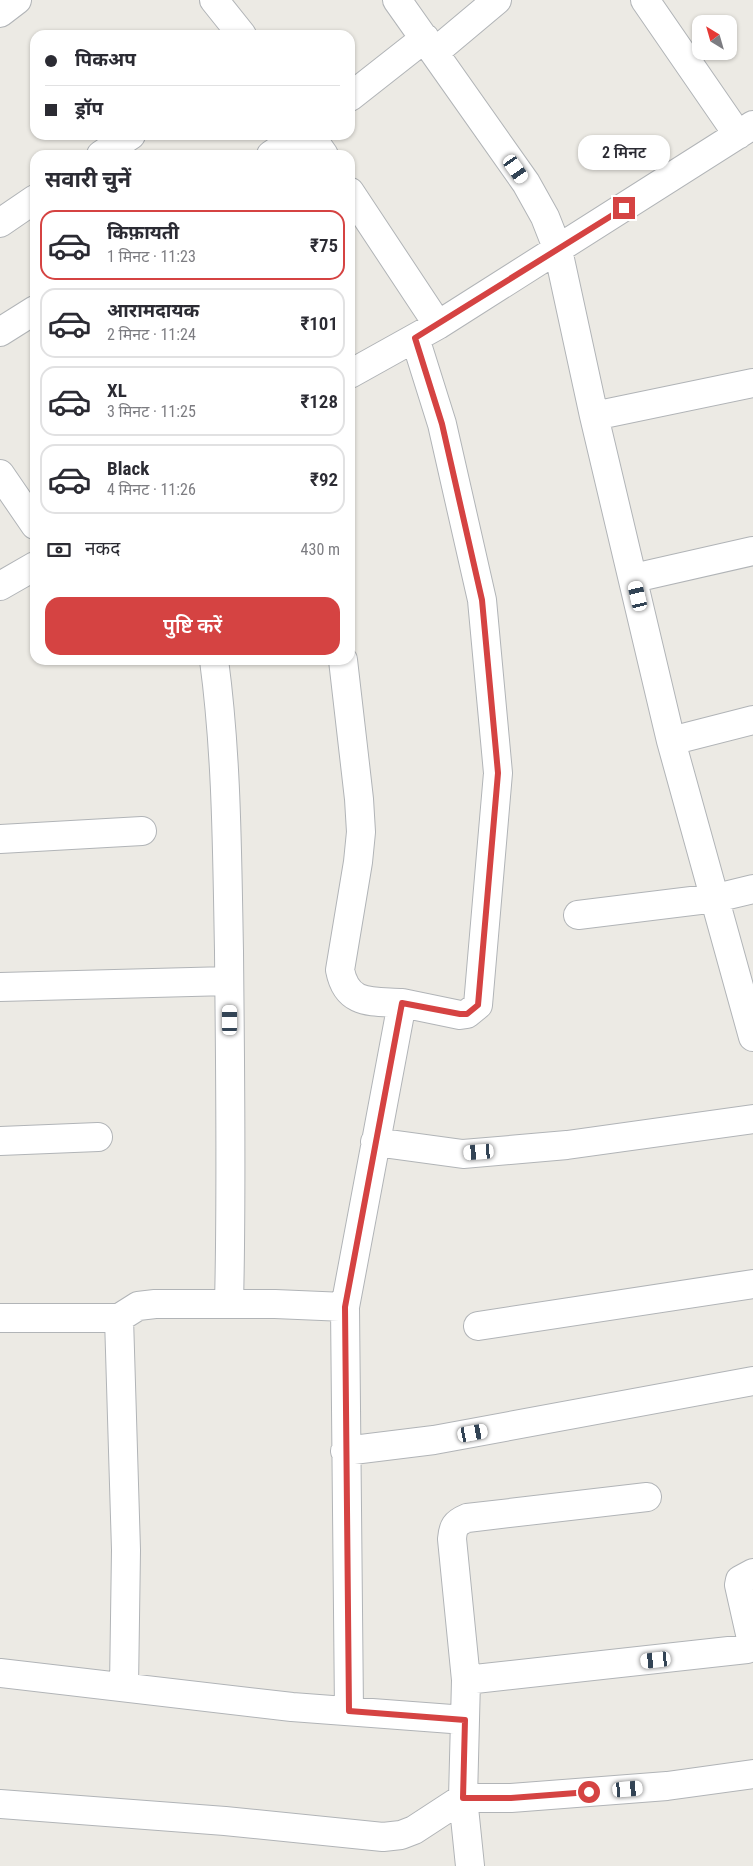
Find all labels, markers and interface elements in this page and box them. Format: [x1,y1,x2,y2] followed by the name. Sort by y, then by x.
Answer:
[692,15,738,60] north arrow
[692,15,737,60] map controls
[75,48,136,71] text: पिकअप
[75,97,103,120] text: ड्रॉप
[578,136,670,170] callout: 2 मिनट
[602,143,646,162] text: 2 मिनट
[501,152,530,186] car
[45,167,131,192] text: सवारी चुनें
[613,197,635,219] route end
[107,221,179,244] text: किफ़ायती
[47,223,92,268] icon: car
[310,234,338,257] text: ₹75
[107,247,196,266] text: 1 मिनट · 11:23
[107,299,199,322] text: आरामदायक
[47,301,92,346] icon: car
[300,312,338,335] text: ₹101
[107,325,196,344] text: 2 मिनट · 11:24
[47,379,92,424] icon: car
[107,379,127,402] text: XL
[300,390,338,413] text: ₹128
[107,402,196,421] text: 3 मिनट · 11:25
[47,457,92,502] icon: car
[107,457,149,480] text: Black
[310,468,338,491] text: ₹92
[107,480,196,499] text: 4 मिनट · 11:26
[45,536,73,564] icon: cash
[85,537,120,560] text: नकद
[301,540,340,559] text: 430 m
[627,580,648,612] car
[45,597,340,655] button: पुष्टि करें
[222,1005,237,1035] car
[463,1143,494,1161] car
[456,1423,489,1443] car
[640,1651,671,1669] car
[612,1780,643,1798] car
[578,1781,600,1803] route start

